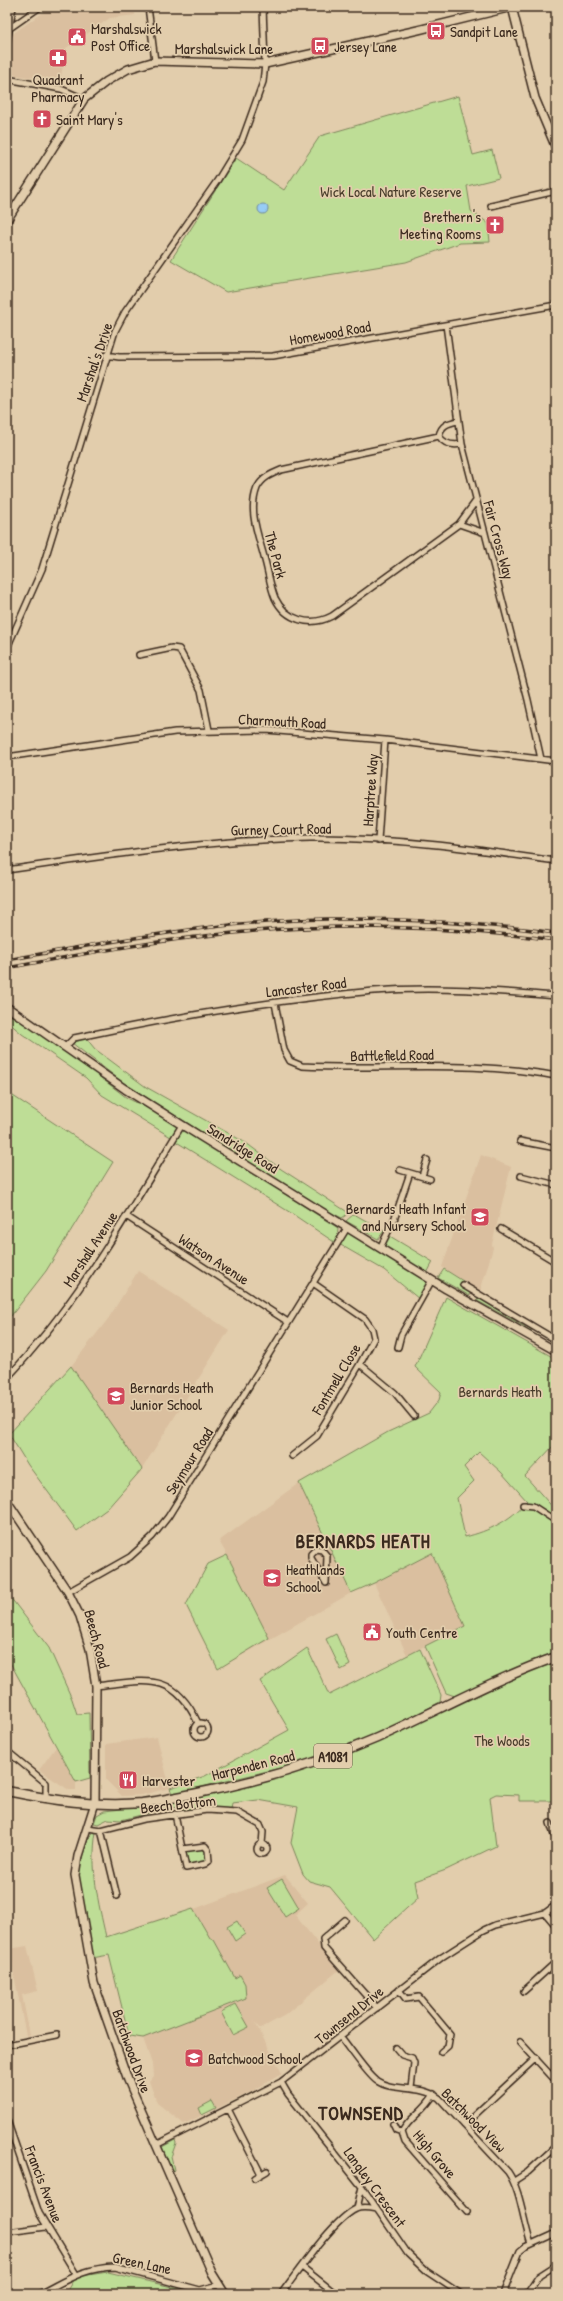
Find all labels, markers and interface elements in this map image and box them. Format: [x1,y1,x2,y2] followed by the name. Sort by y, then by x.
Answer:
[91,18,162,56] place label: Marshalswick Post Office
[425,20,447,42] bus stop icon: Sandpit Lane
[450,21,518,42] place label: Sandpit Lane
[66,26,88,48] public building icon: Marshalswick Post Office
[309,35,331,57] bus stop icon: Jersey Lane
[334,36,397,57] place label: Jersey Lane
[175,38,273,59] street label: Marshalswick Lane
[47,47,69,69] pharmacy icon: Quadrant Pharmacy
[31,69,85,107] place label: Quadrant Pharmacy
[31,108,53,130] church icon: Saint Mary's
[56,109,123,130] place label: Saint Mary's
[320,181,462,202] park label: Wick Local Nature Reserve
[400,206,481,244] place label: Brethern's Meeting Rooms
[484,214,506,236] church icon: Brethern's Meeting Rooms
[288,316,372,350] street label: Homewood Road
[71,320,117,404] street label: Marshal's Drive
[478,497,520,582] street label: Fair Cross Way
[260,529,292,581] street label: The Park
[238,708,327,734] street label: Charmouth Road
[357,753,383,827] street label: Harptree Way
[230,818,332,840] street label: Gurney Court Road
[265,972,347,1002] street label: Lancaster Road
[350,1044,434,1066] street label: Battlefield Road
[203,1118,283,1178] street label: Sandridge Road
[346,1198,467,1236] place label: Bernards Heath Infant and Nursery School
[469,1206,491,1228] school or university icon: Bernards Heath Infant and Nursery School
[58,1207,122,1291] street label: Marshall Avenue
[175,1228,253,1290] street label: Watson Avenue
[306,1339,366,1419] street label: Fontmell Close
[130,1377,213,1415] place label: Bernards Heath Junior School
[458,1381,542,1402] park label: Bernards Heath
[105,1385,127,1407] school or university icon: Bernards Heath Junior School
[160,1423,218,1498] street label: Seymour Road
[295,1528,431,1554] district label: BERNARDS HEATH
[286,1559,345,1597] place label: Heathlands School
[261,1567,283,1589] school or university icon: Heathlands School
[79,1607,115,1671] street label: Beech Road
[361,1621,383,1643] public building icon: Youth Centre
[386,1622,457,1643] place label: Youth Centre
[474,1730,530,1751] park label: The Woods
[314,1744,352,1768] road number: A1081
[209,1745,297,1785] street label: Harpenden Road
[117,1769,139,1791] restaurant icon: Harvester
[142,1770,196,1791] place label: Harvester
[139,1790,217,1818] street label: Beech Bottom
[310,1981,388,2049] street label: Townsend Drive
[107,2006,157,2096] street label: Batchwood Drive
[183,2047,205,2069] school or university icon: Batchwood School
[208,2048,302,2069] place label: Batchwood School
[437,2083,511,2157] street label: Batchwood View
[317,2100,404,2126] district label: TOWNSEND
[408,2125,462,2183] street label: High Grove
[19,2142,68,2225] street label: Francis Avenue
[339,2143,412,2232] street label: Langley Crescent
[111,2247,173,2279] street label: Green Lane

